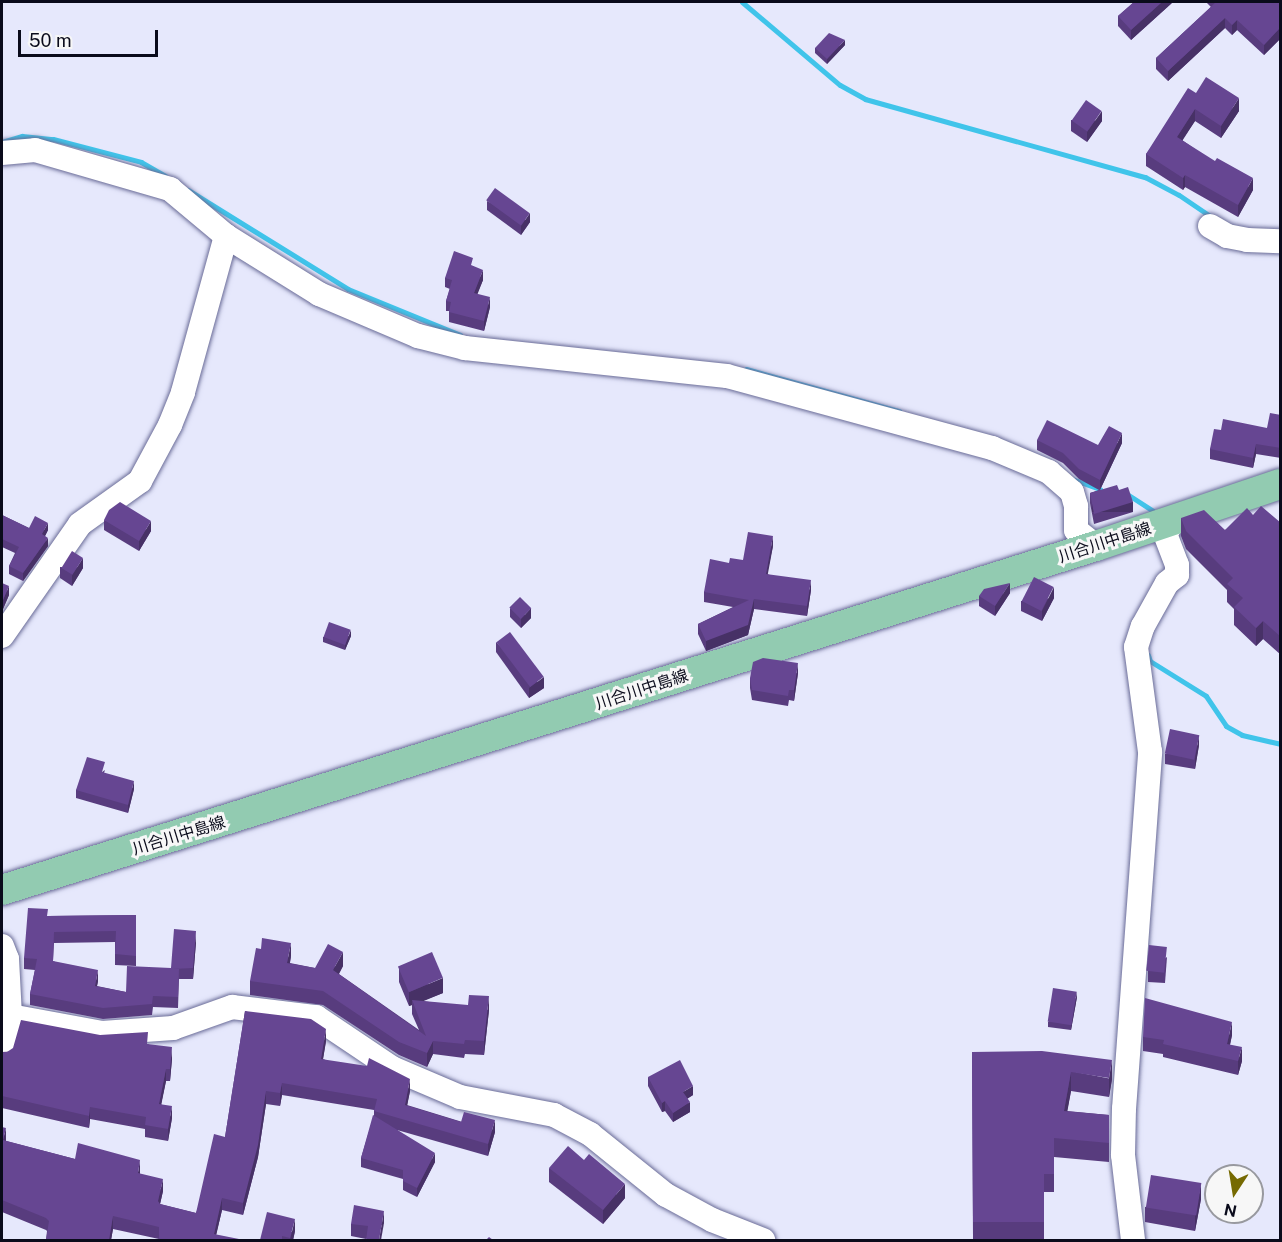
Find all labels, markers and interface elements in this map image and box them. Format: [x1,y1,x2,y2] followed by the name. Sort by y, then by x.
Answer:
[21,18,160,56] scale bar
[29,30,72,51] text: 50 m
[1056,519,1154,567] street label: 川合川中島線
[593,666,691,714] street label: 川合川中島線
[130,813,228,859] street label: 川合川中島線
[1204,1164,1264,1224] north arrow
[1222,1200,1239,1221] text: N

